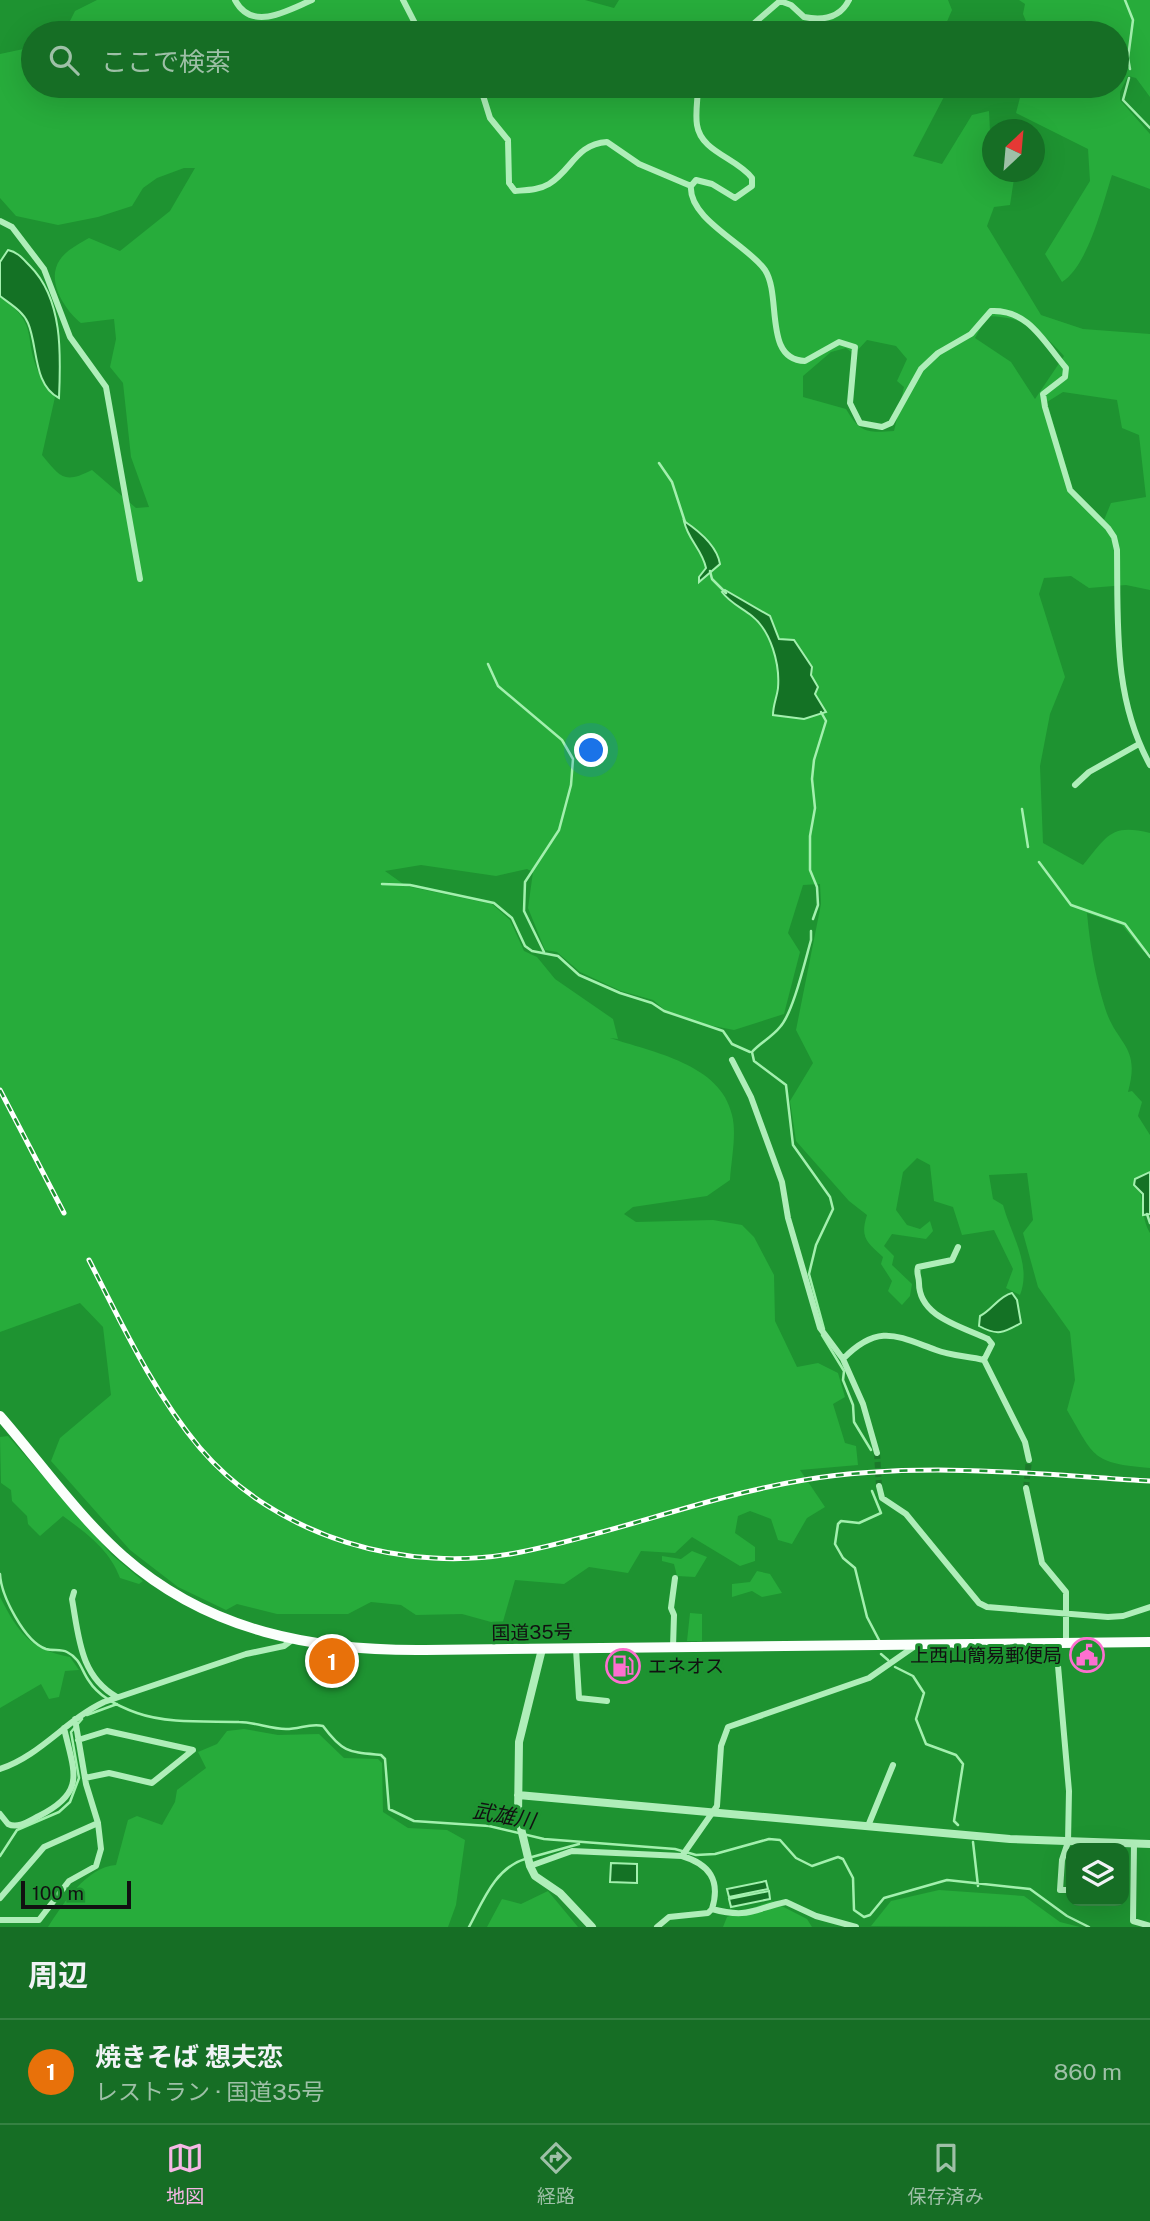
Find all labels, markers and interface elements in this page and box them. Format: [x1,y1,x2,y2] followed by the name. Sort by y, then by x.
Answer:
[21,21,1129,98] search box
[45,41,83,79] icon: search
[101,46,231,77] text: ここで検索
[982,119,1045,182] north arrow
[574,733,608,767] your location
[491,1620,573,1644] street label: 国道35号
[309,1635,355,1687] pin: 1
[1068,1636,1106,1674] public building icon: 上西山簡易郵便局
[910,1644,1062,1666] place label: 上西山簡易郵便局
[604,1647,642,1685] fuel station icon: エネオス
[648,1655,724,1677] place label: エネオス
[471,1798,539,1834] water label: 武雄川
[1066,1843,1129,1906] map controls
[1066,1843,1129,1906] button: layers
[21,1878,131,1910] scale bar
[32,1882,84,1904] text: 100 m
[28,1957,88,1993] text: 周辺
[95,2041,283,2072] text: 焼きそば 想夫恋
[46,2058,56,2085] text: 1
[1054,2058,1122,2085] text: 860 m
[95,2078,325,2105] text: レストラン · 国道35号
[166,2139,204,2208] tab: 地図
[537,2139,575,2208] tab: 経路
[908,2139,984,2208] tab: 保存済み

